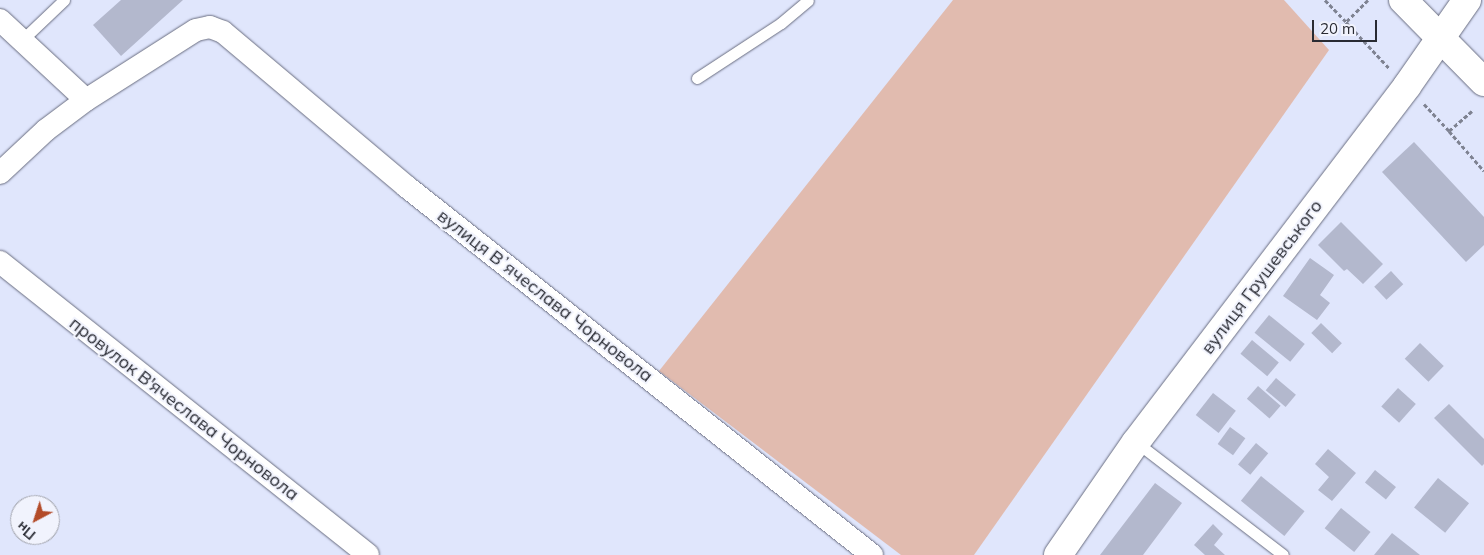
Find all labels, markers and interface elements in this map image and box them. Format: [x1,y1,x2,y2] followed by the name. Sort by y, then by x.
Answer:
[1314,10,1379,42] scale bar
[1320,19,1355,38] text: 20 m
[1197,196,1327,358] street label: вулиця Грушевського
[433,205,657,387] street label: вулиця Вʼячеслава Чорновола
[65,313,303,505] street label: провулок В'ячеслава Чорновола
[10,495,60,545] north arrow
[13,518,39,544] text: Пн

